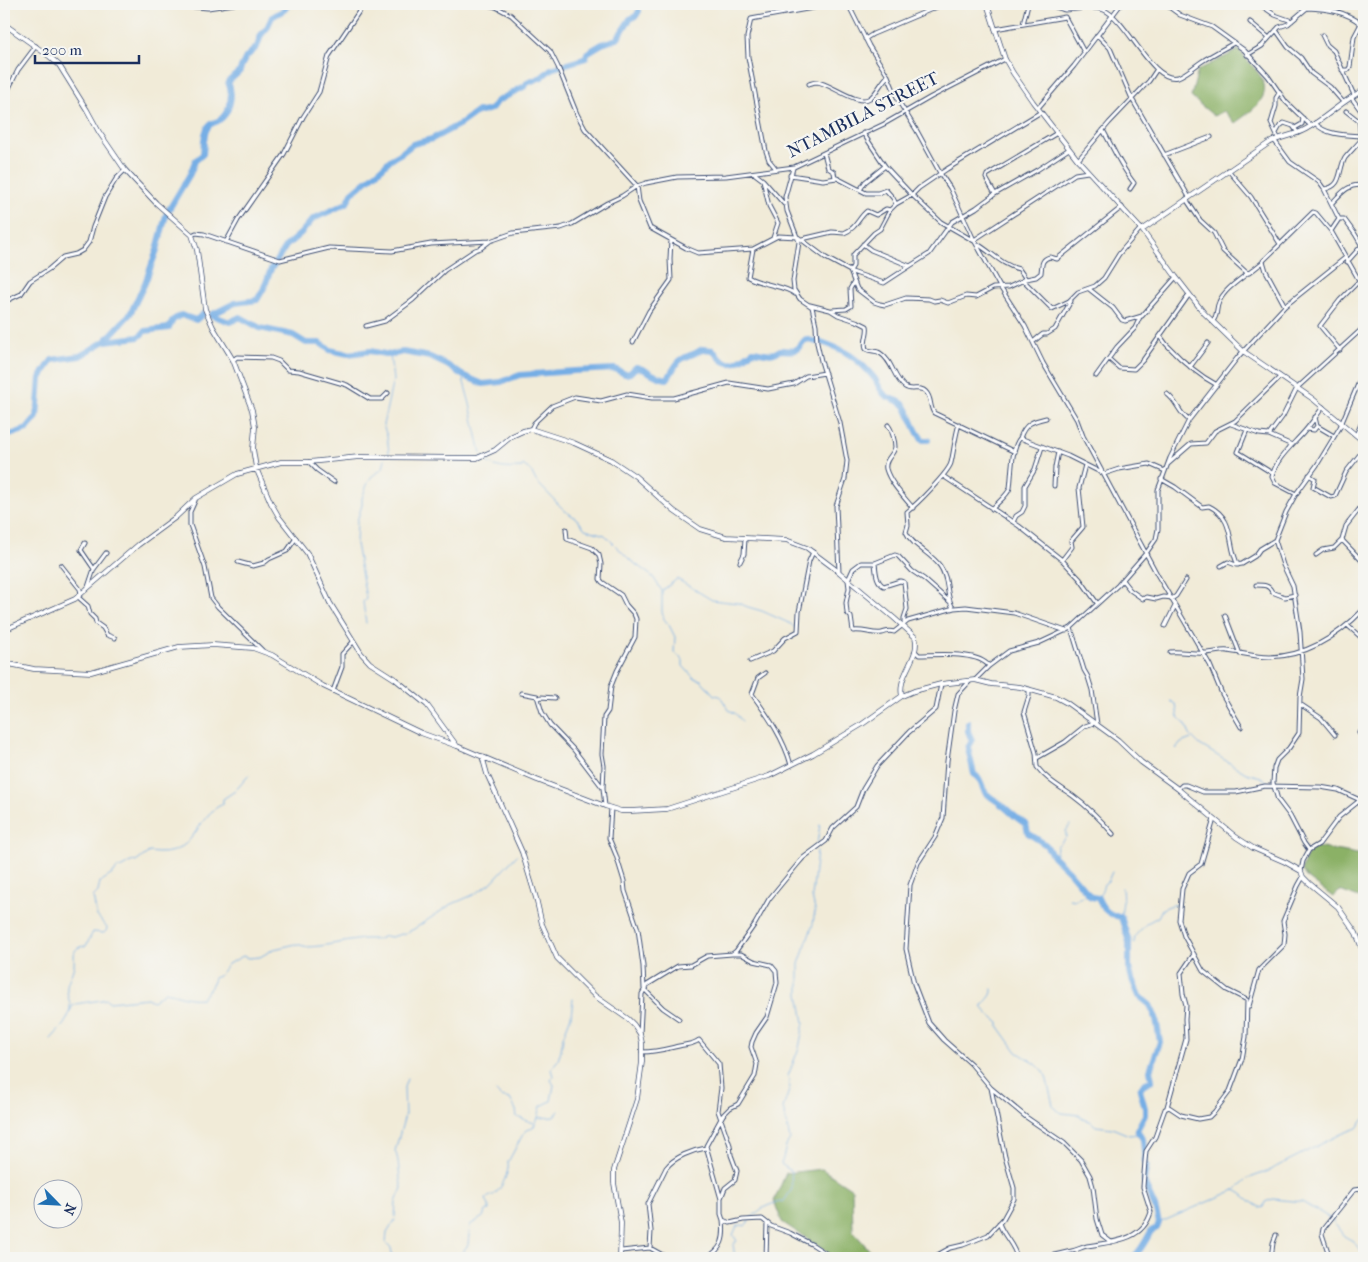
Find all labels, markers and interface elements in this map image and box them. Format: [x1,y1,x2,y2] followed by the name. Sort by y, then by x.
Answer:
[35,32,139,64] scale bar
[42,41,82,59] text: 200 m
[784,67,943,162] street label: NTAMBILA STREET
[32,1180,82,1230] north arrow
[59,1201,79,1218] text: N

